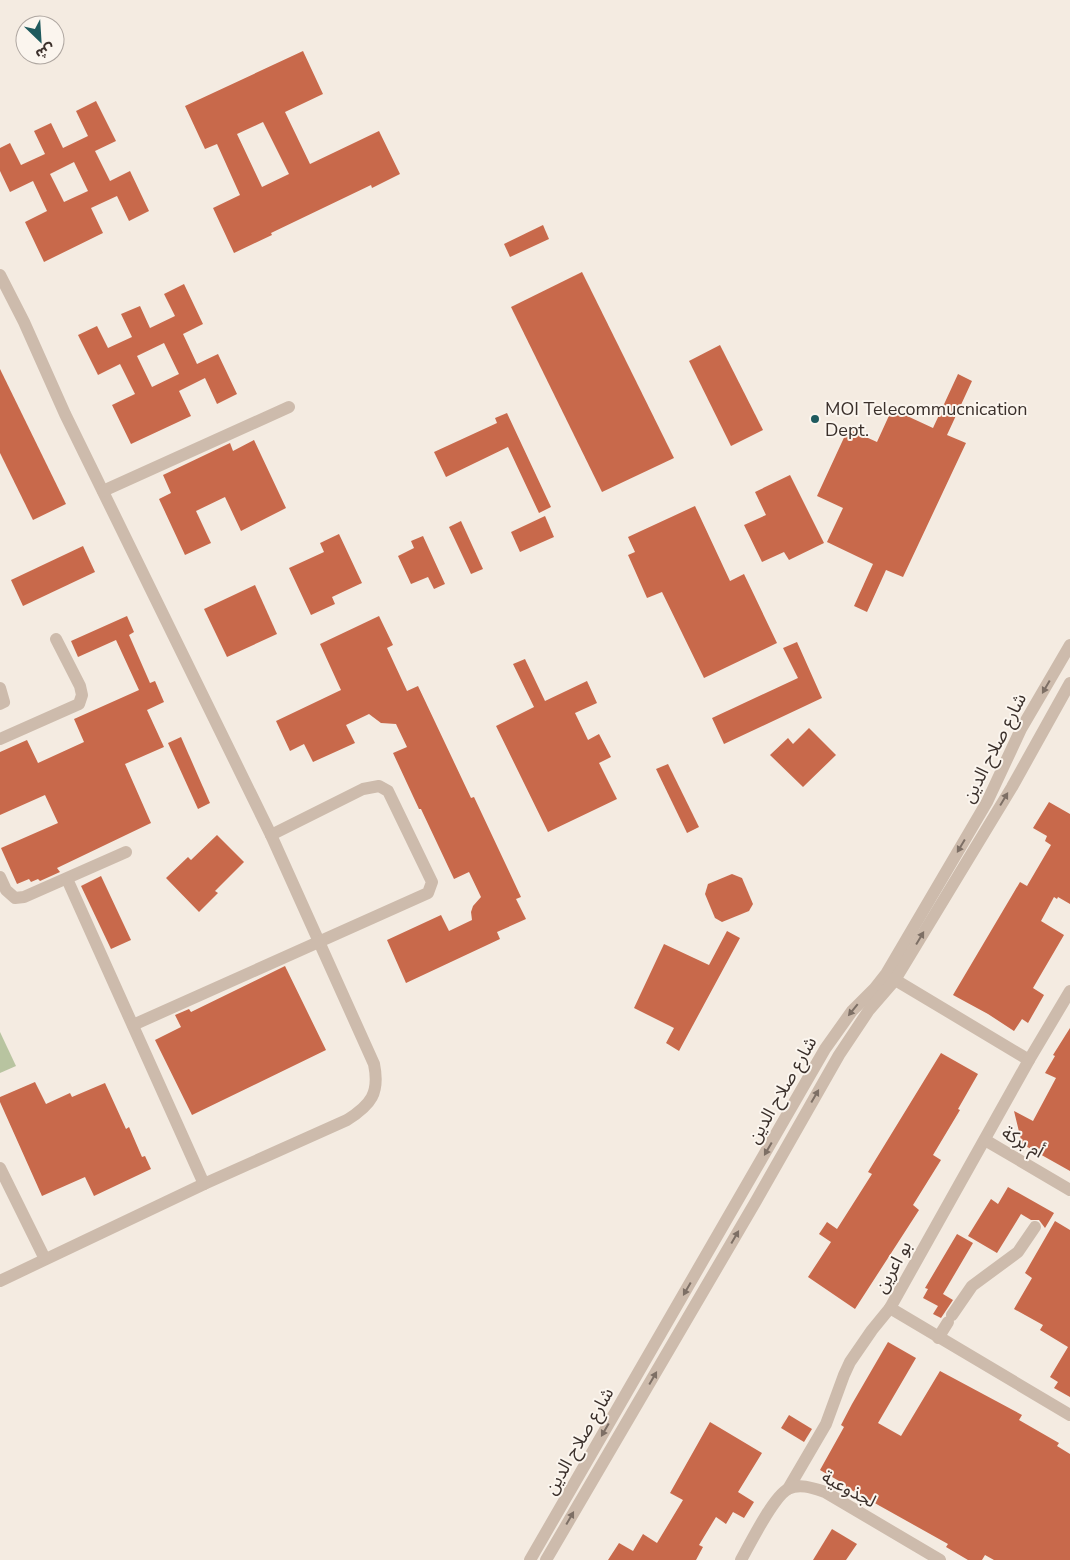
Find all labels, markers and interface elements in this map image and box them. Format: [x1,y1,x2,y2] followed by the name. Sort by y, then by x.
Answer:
[15,15,65,65] north arrow
[33,39,58,64] text: ش
[825,397,1028,442] place label: MOI Telecommucnication Dept.
[809,413,821,425] marker: MOI Telecommucnication Dept.
[1041,680,1050,694] one-way arrow
[956,689,1034,808] street label: شارع صلاح الدين
[1000,793,1009,806] one-way arrow
[957,839,966,852] one-way arrow
[916,932,925,945] one-way arrow
[848,1004,859,1017] one-way arrow
[742,1032,824,1149] street label: شارع صلاح الدين
[811,1090,820,1103] one-way arrow
[997,1120,1048,1165] street label: أم بركة
[764,1141,772,1156] one-way arrow
[730,1231,739,1244] one-way arrow
[869,1237,917,1297] street label: بو اعرين
[682,1283,691,1296] one-way arrow
[648,1371,657,1384] one-way arrow
[539,1383,621,1500] street label: شارع صلاح الدين
[601,1423,610,1437] one-way arrow
[818,1465,880,1513] street label: لجذوعية
[566,1511,575,1524] one-way arrow

